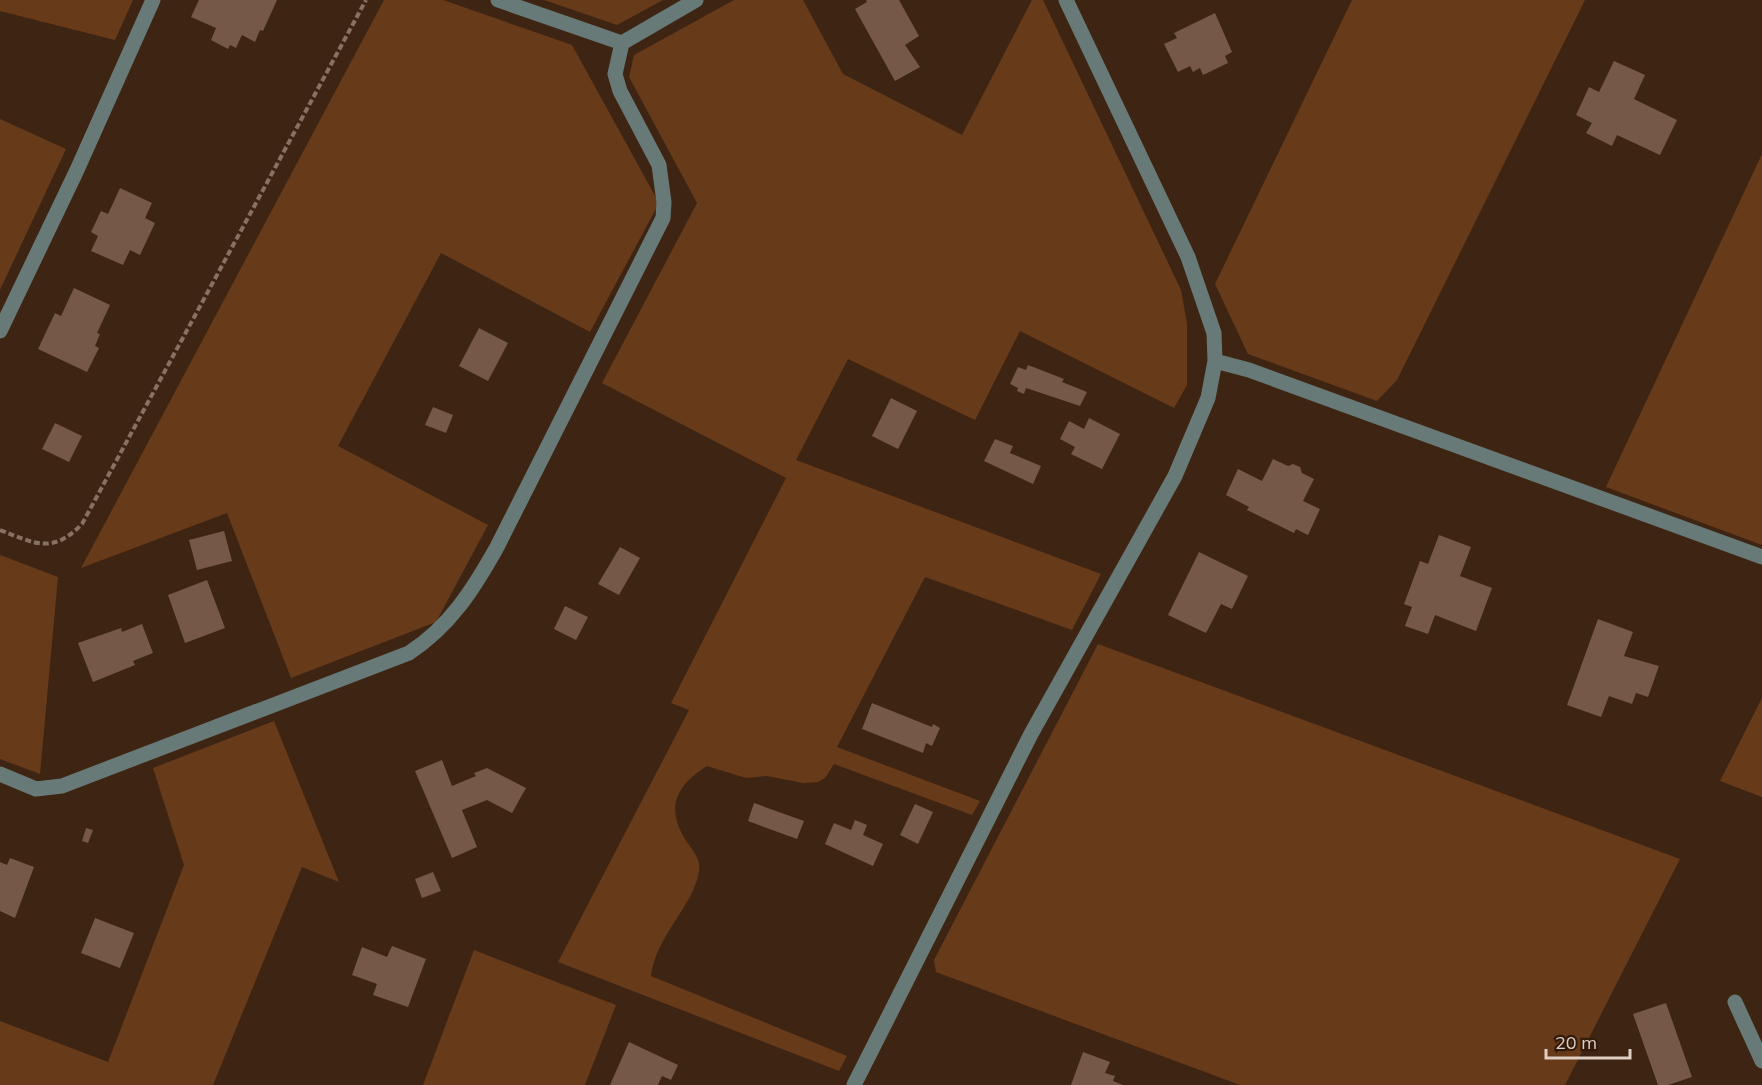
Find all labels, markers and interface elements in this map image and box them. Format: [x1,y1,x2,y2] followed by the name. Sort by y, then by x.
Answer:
[1546,1022,1630,1060] scale bar
[1555,1031,1597,1054] text: 20 m

